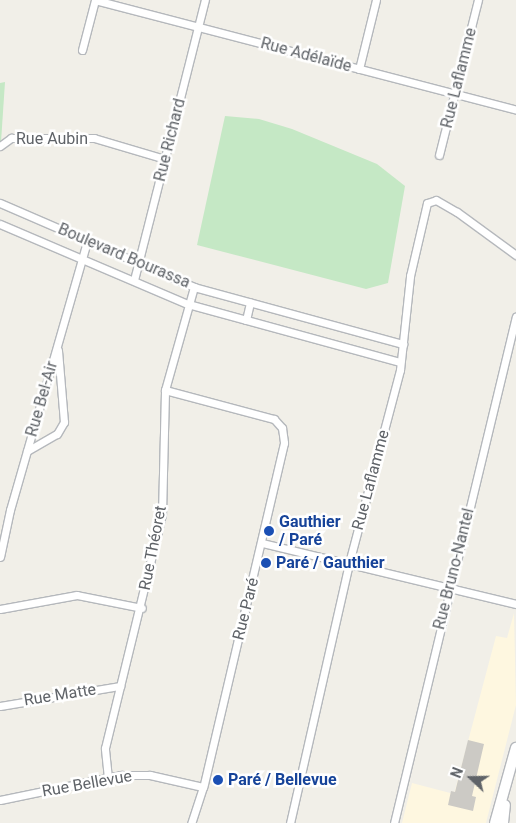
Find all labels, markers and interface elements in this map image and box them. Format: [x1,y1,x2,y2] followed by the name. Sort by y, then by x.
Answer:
[437,26,481,130] street label: Rue Laflamme
[259,34,353,76] street label: Rue Adélaïde
[150,96,190,184] street label: Rue Richard
[16,129,88,149] street label: Rue Aubin
[55,219,193,293] street label: Boulevard Bourassa
[22,359,62,439] street label: Rue Bel-Air
[348,428,394,532] street label: Rue Laflamme
[135,504,171,592] street label: Rue Théoret
[430,506,478,632] street label: Rue Bruno-Nantel
[279,512,341,550] place label: Gauthier / Paré
[263,525,275,537] marker: Gauthier / Paré
[276,553,385,573] place label: Paré / Gauthier
[260,557,272,569] marker: Paré / Gauthier
[229,576,263,642] street label: Rue Paré
[23,680,97,710] street label: Rue Matte
[446,753,496,803] north arrow
[448,765,466,780] text: N
[41,767,133,801] street label: Rue Bellevue
[228,770,337,790] place label: Paré / Bellevue
[212,774,224,786] marker: Paré / Bellevue

